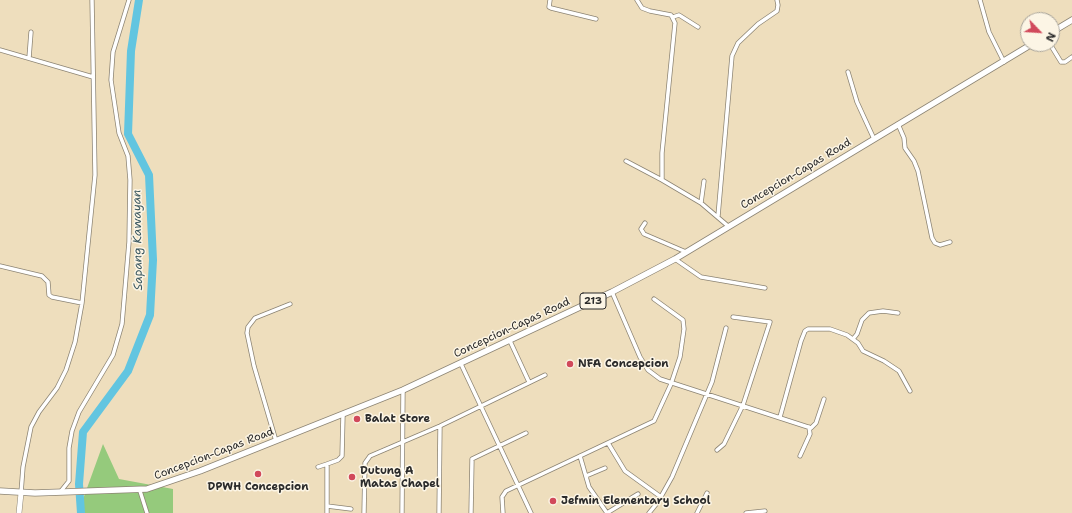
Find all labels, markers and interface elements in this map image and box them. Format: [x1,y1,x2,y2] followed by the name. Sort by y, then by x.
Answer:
[1020,12,1060,52] north arrow
[1042,30,1059,44] text: N
[738,136,854,212] street label: Concepcion-Capas Road
[130,189,146,291] water label: Sapang Kawayan
[580,293,606,309] road number: 213
[452,295,572,361] street label: Concepcion-Capas Road
[578,357,669,371] place label: NFA Concepcion
[565,359,575,369] marker: NFA Concepcion
[365,412,430,426] place label: Balat Store
[352,414,362,424] marker: Balat Store
[152,425,276,483] street label: Concepcion-Capas Road
[360,464,440,490] place label: Dutung A Matas Chapel
[253,469,263,479] marker: DPWH Concepcion
[347,472,357,482] marker: Dutung A Matas Chapel
[208,480,308,494] place label: DPWH Concepcion
[561,494,711,508] place label: Jefmin Elementary School
[548,496,558,506] marker: Jefmin Elementary School

